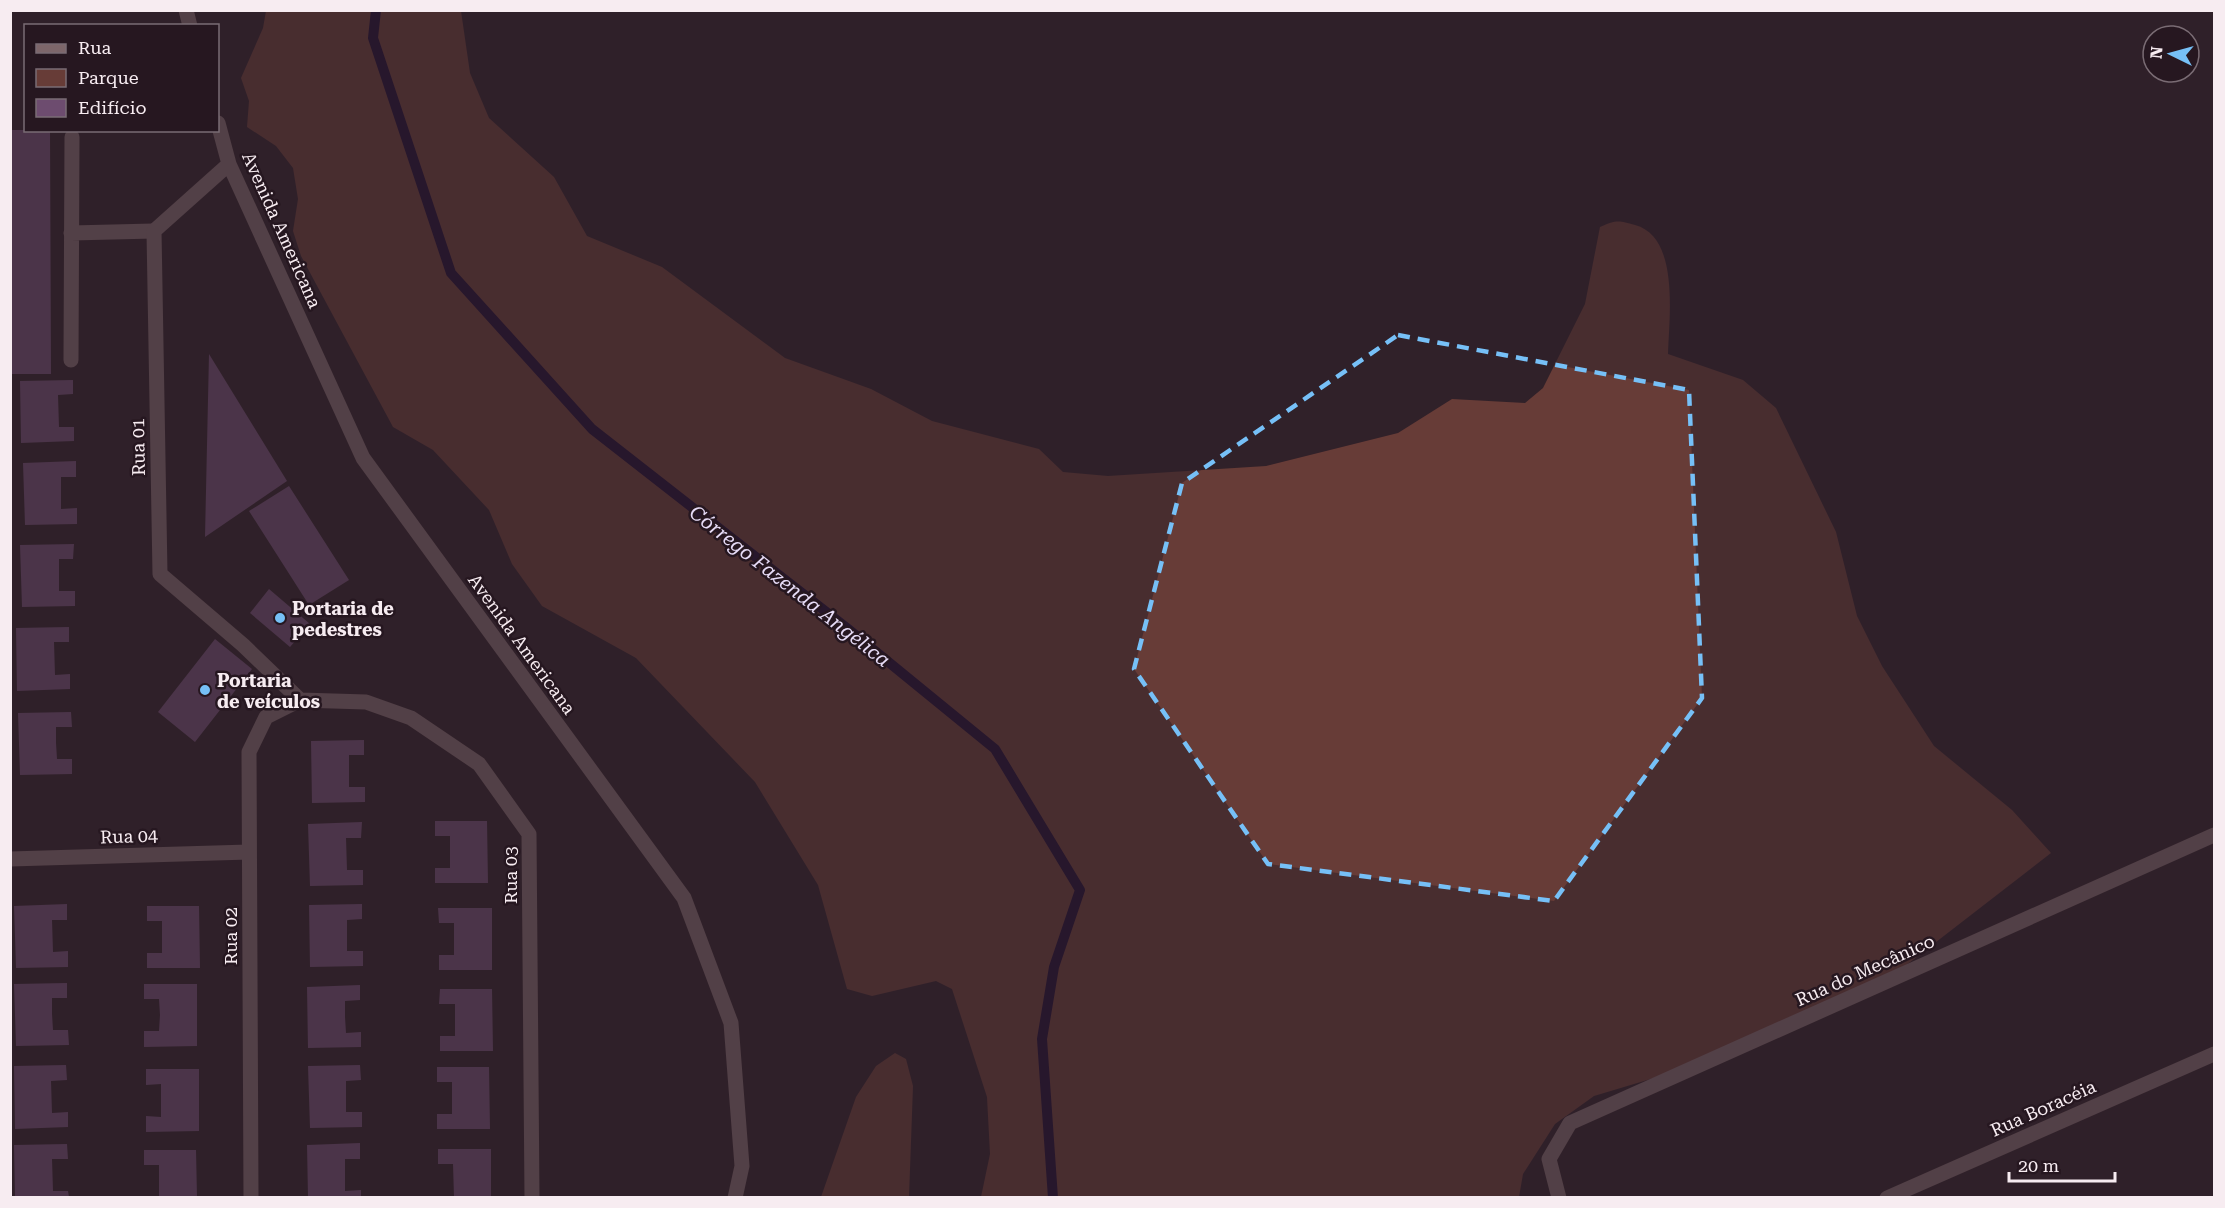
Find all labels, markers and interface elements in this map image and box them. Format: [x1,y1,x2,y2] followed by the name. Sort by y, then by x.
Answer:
[24,24,219,132] legend
[2141,24,2201,84] north arrow
[78,37,111,58] text: Rua
[2147,46,2167,60] text: N
[78,67,139,88] text: Parque
[78,97,146,118] text: Edifício
[238,149,326,311] street label: Avenida Americana
[127,418,149,476] street label: Rua 01
[685,500,895,672] water label: Córrego Fazenda Angélica
[464,570,580,718] street label: Avenida Americana
[292,598,394,640] place label: Portaria de pedestres
[273,611,287,625] marker: Portaria de pedestres
[217,670,320,712] place label: Portaria de veículos
[198,683,212,697] marker: Portaria de veículos
[100,824,158,848] street label: Rua 04
[500,846,521,904] street label: Rua 03
[220,907,241,965] street label: Rua 02
[1792,930,1938,1010] street label: Rua do Mecânico
[1987,1075,2099,1141] street label: Rua Boracéia
[2009,1145,2116,1183] scale bar
[2018,1155,2059,1176] text: 20 m

